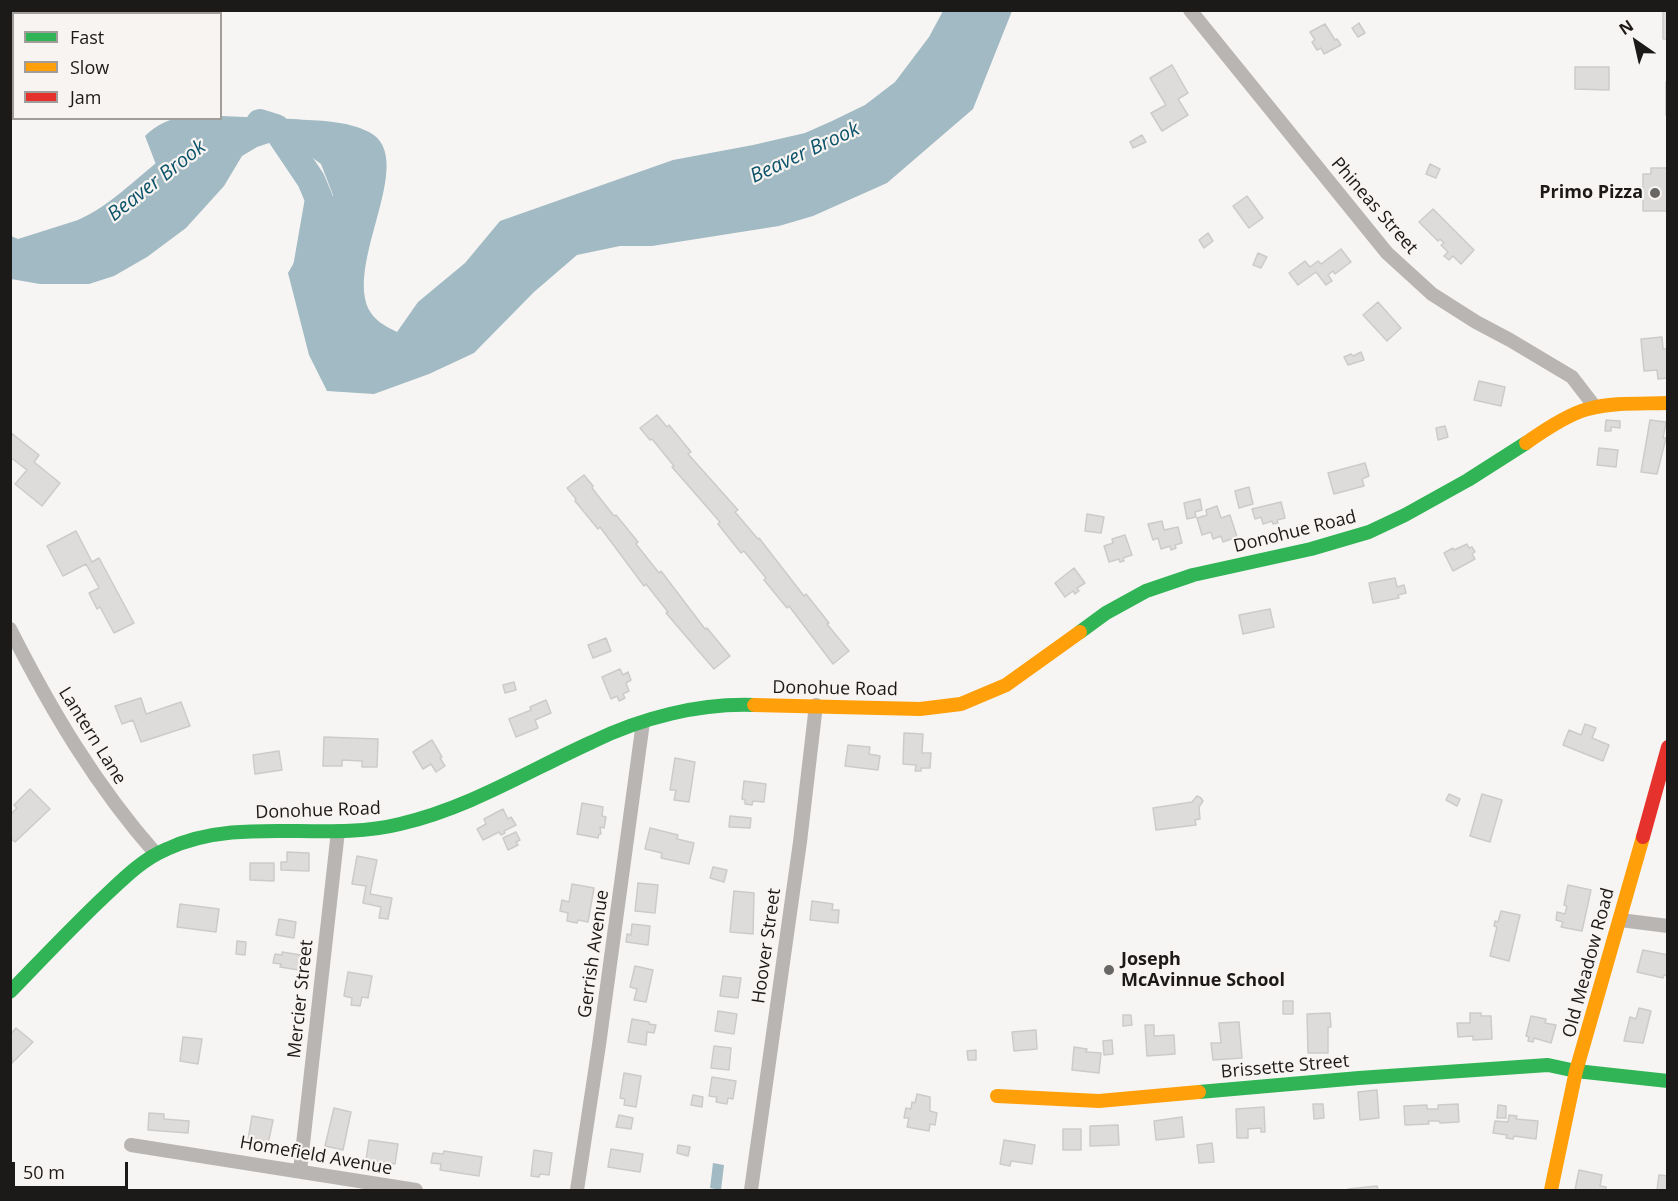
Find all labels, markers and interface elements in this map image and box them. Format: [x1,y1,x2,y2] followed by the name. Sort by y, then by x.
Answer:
[12,12,222,120] legend
[1606,12,1666,72] north arrow
[1614,14,1637,40] text: N
[70,25,104,49] text: Fast
[70,55,109,79] text: Slow
[70,85,102,109] text: Jam
[747,117,863,189] water label: Beaver Brook
[103,135,211,227] water label: Beaver Brook
[1326,153,1422,259] street label: Phineas Street
[1539,182,1643,204] place label: Primo Pizza
[1648,186,1662,200] marker: Primo Pizza
[1231,506,1359,558] street label: Donohue Road
[772,677,898,701] street label: Donohue Road
[54,683,130,789] street label: Lantern Lane
[255,798,381,824] street label: Donohue Road
[1559,886,1619,1040] street label: Old Meadow Road
[748,887,786,1005] street label: Hoover Street
[574,888,614,1020] street label: Gerrish Avenue
[284,939,318,1059] street label: Mercier Street
[1121,949,1285,992] place label: Joseph McAvinnue School
[1102,963,1116,977] marker: Joseph McAvinnue School
[1220,1051,1350,1083] street label: Brissette Street
[238,1132,394,1180] street label: Homefield Avenue
[15,1150,130,1188] scale bar
[23,1160,65,1184] text: 50 m

